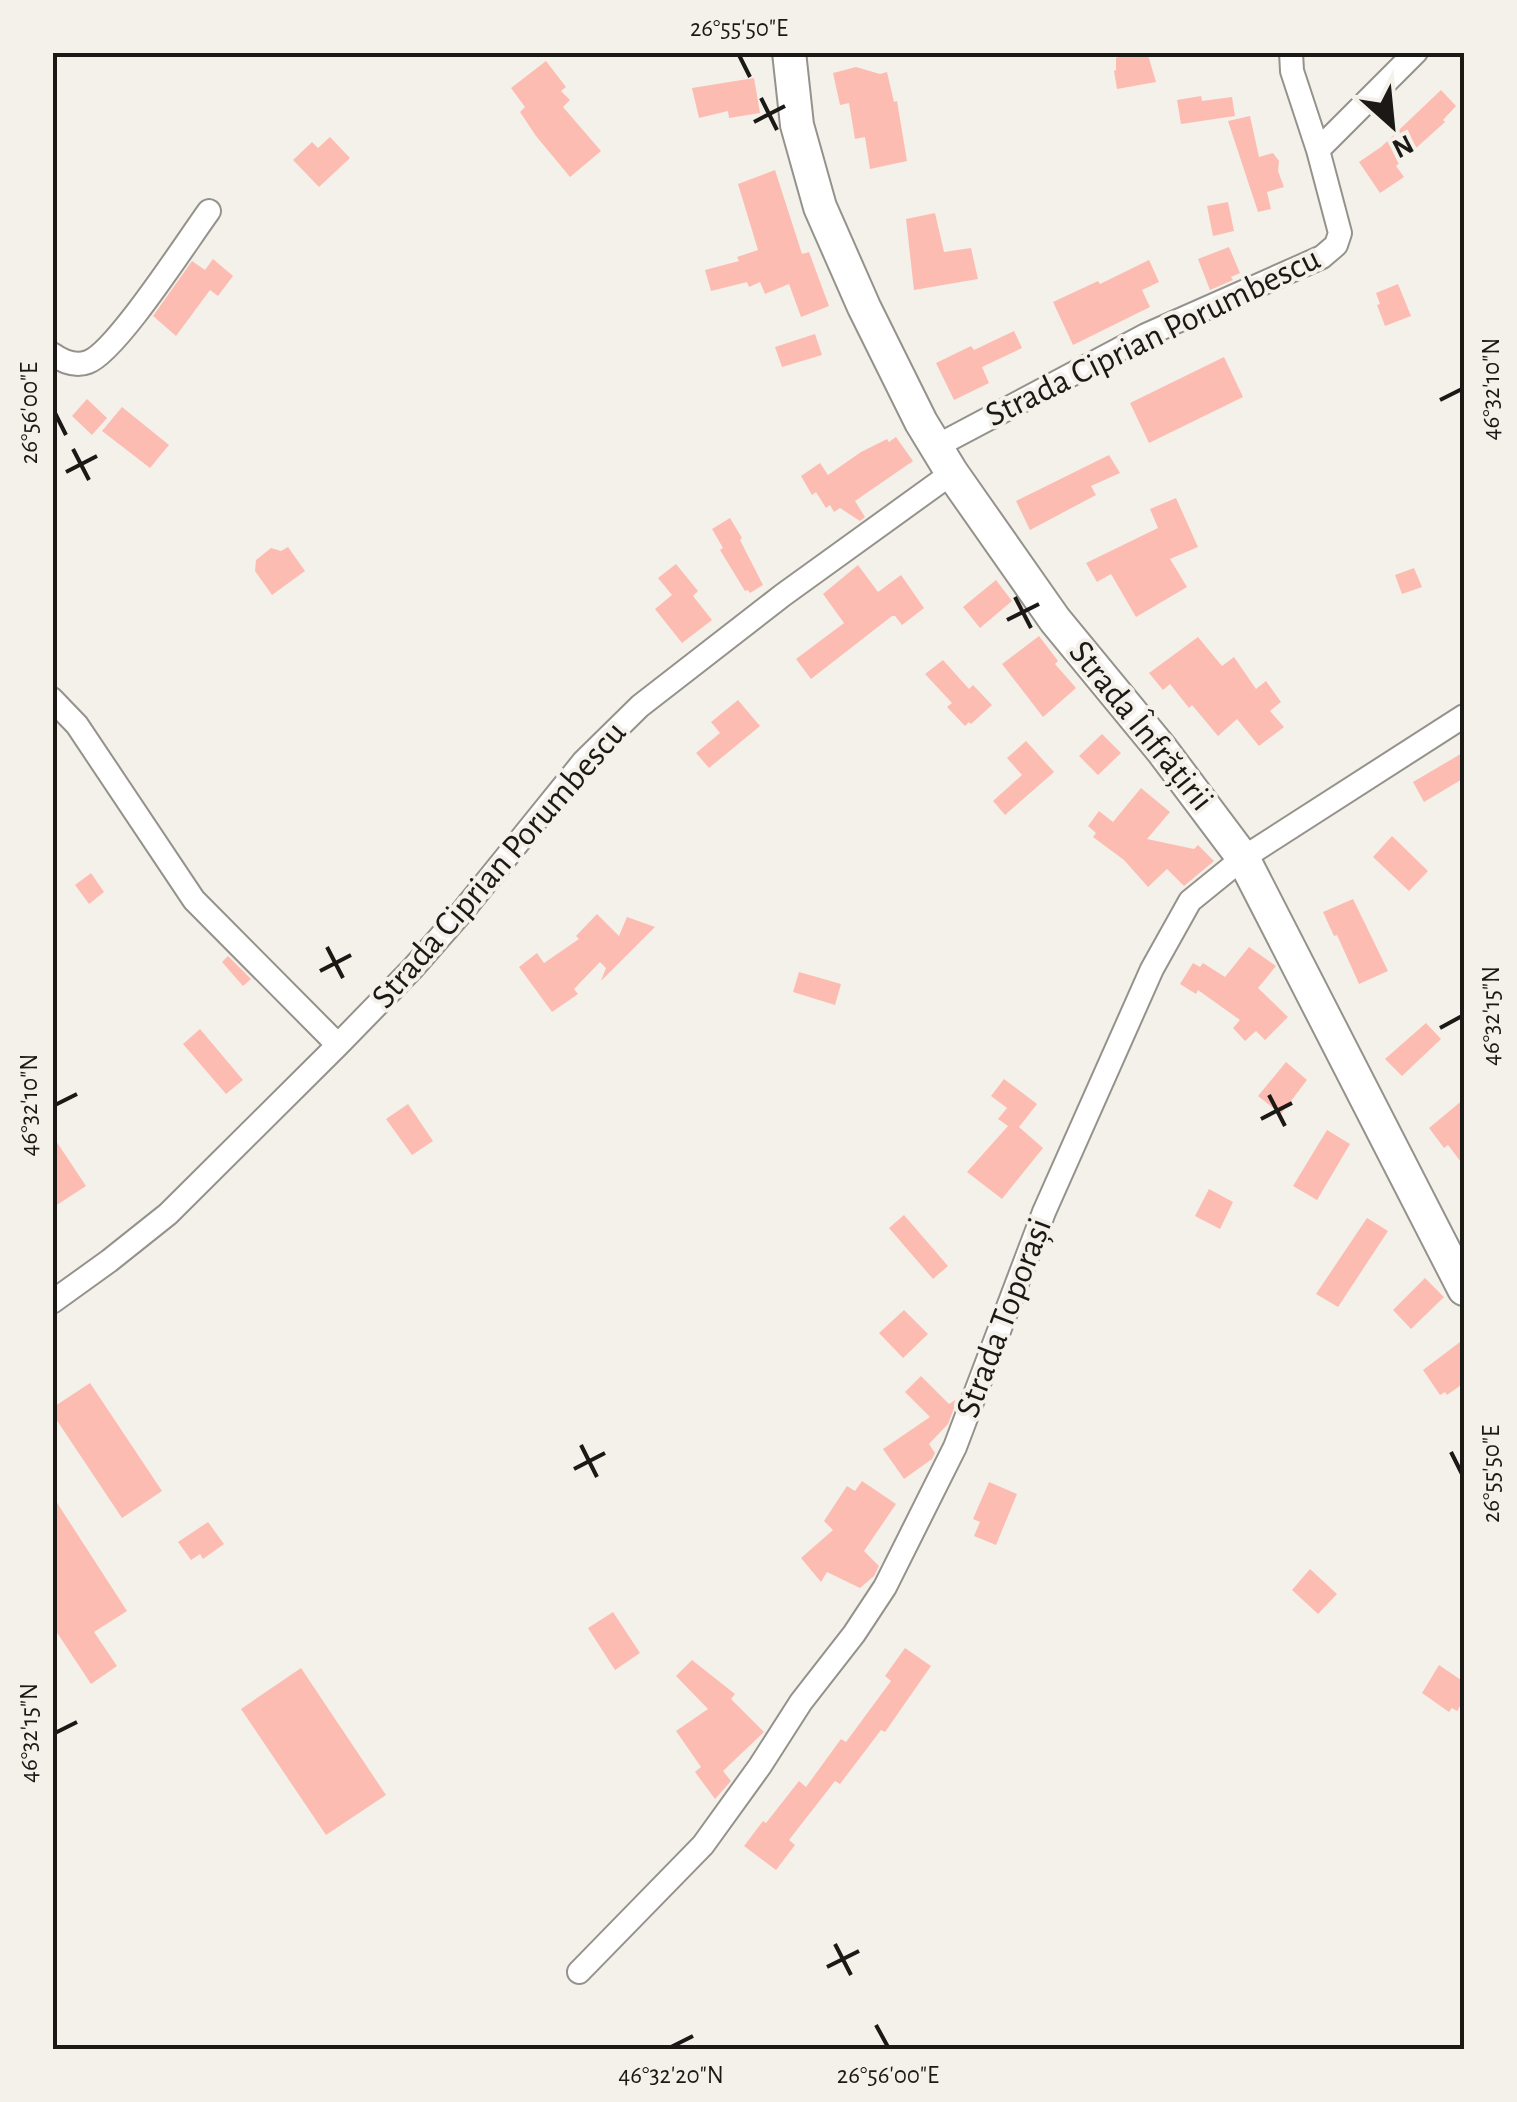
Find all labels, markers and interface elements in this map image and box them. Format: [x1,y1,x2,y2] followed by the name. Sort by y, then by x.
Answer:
[690,16,788,41] text: 26°55'50"E
[1342,75,1442,175] north arrow
[1387,129,1417,162] text: N
[980,241,1326,433] street label: Strada Ciprian Porumbescu
[1479,338,1504,440] text: 46°32'10"N
[17,362,42,464] text: 26°56'00"E
[1061,633,1221,819] street label: Strada Înfrățirii
[365,715,633,1015] street label: Strada Ciprian Porumbescu
[1479,966,1504,1066] text: 46°32'15"N
[17,1054,42,1156] text: 46°32'10"N
[950,1214,1060,1423] street label: Strada Toporași
[1479,1425,1504,1523] text: 26°55'50"E
[17,1683,42,1783] text: 46°32'15"N
[618,2063,724,2088] text: 46°32'20"N
[837,2063,939,2088] text: 26°56'00"E

